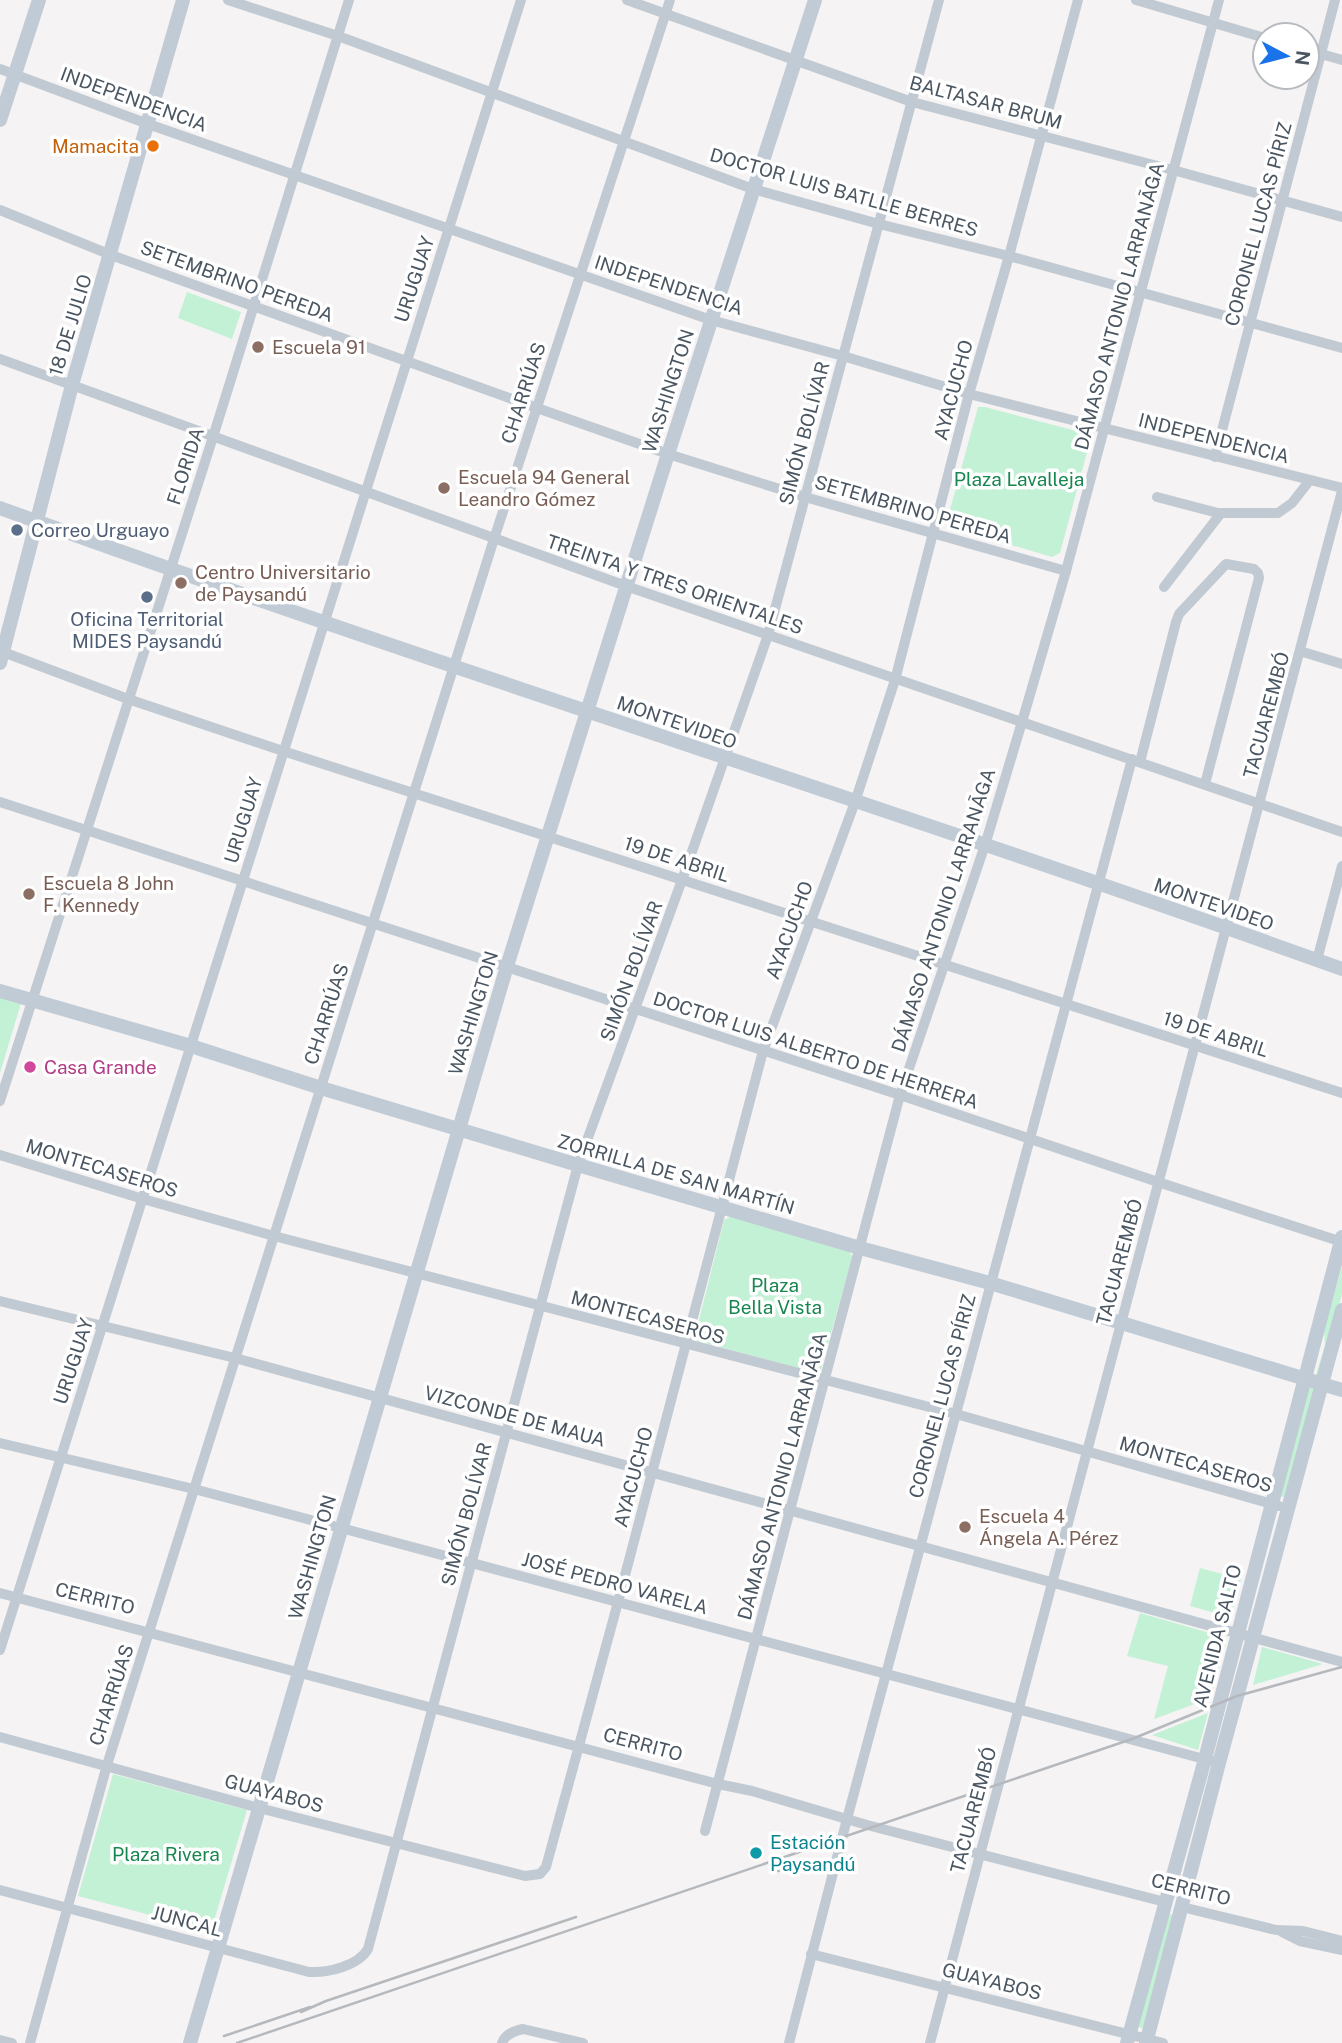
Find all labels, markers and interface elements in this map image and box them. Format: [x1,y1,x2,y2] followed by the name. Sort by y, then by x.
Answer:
[1251,21,1321,91] north arrow
[1291,49,1315,67] text: N
[58,62,210,136] street label: INDEPENDENCIA
[907,71,1065,133] street label: BALTASAR BRUM
[1220,119,1296,329] street label: CORONEL LUCAS PÍRIZ
[52,135,139,157] place label: Mamacita
[145,138,161,154] marker: Mamacita
[707,143,981,241] street label: DOCTOR LUIS BATLLE BERRES
[1070,160,1168,452] street label: DÁMASO ANTONIO LARRANÃGA
[390,233,438,325] street label: URUGUAY
[138,236,336,326] street label: SETEMBRINO PEREDA
[592,251,746,319] street label: INDEPENDENCIA
[44,271,96,379] street label: 18 DE JULIO
[638,326,698,456] street label: WASHINGTON
[272,336,366,358] place label: Escuela 91
[929,337,977,443] street label: AYACUCHO
[250,339,266,355] marker: Escuela 91
[496,340,550,446] street label: CHARRÚAS
[774,359,834,507] street label: SIMÓN BOLÍVAR
[1136,409,1292,467] street label: INDEPENDENCIA
[162,424,208,508] street label: FLORIDA
[458,466,630,510] place label: Escuela 94 General Leandro Gómez
[954,468,1084,490] park label: Plaza Lavalleja
[812,470,1014,548] street label: SETEMBRINO PEREDA
[436,480,452,496] marker: Escuela 94 General Leandro Gómez
[31,519,169,541] place label: Correo Urguayo
[9,522,25,538] marker: Correo Urguayo
[544,530,806,638] street label: TREINTA Y TRES ORIENTALES
[195,561,371,605] place label: Centro Universitario de Paysandú
[173,575,189,591] marker: Centro Universitario de Paysandú
[139,589,155,605] marker: Oficina Territorial MIDES Paysandú
[70,608,224,652] place label: Oficina Territorial MIDES Paysandú
[1239,649,1293,781] street label: TACUAREMBÓ
[614,691,740,753] street label: MONTEVIDEO
[887,765,999,1055] street label: DÁMASO ANTONIO LARRANÃGA
[219,774,267,866] street label: URUGUAY
[622,832,732,886] street label: 19 DE ABRIL
[43,872,174,916] place label: Escuela 8 John F. Kennedy
[1151,873,1277,935] street label: MONTEVIDEO
[761,878,817,982] street label: AYACUCHO
[21,886,37,902] marker: Escuela 8 John F. Kennedy
[595,898,667,1044] street label: SIMÓN BOLÍVAR
[444,948,502,1078] street label: WASHINGTON
[299,961,353,1067] street label: CHARRÚAS
[651,987,981,1113] street label: DOCTOR LUIS ALBERTO DE HERRERA
[1161,1007,1271,1061] street label: 19 DE ABRIL
[44,1056,157,1078] place label: Casa Grande
[22,1059,38,1075] marker: Casa Grande
[555,1130,797,1218] street label: ZORRILLA DE SAN MARTÍN
[23,1134,181,1202] street label: MONTECASEROS
[1092,1196,1146,1328] street label: TACUAREMBÓ
[728,1274,822,1318] park label: Plaza Bella Vista
[569,1286,727,1348] street label: MONTECASEROS
[904,1291,980,1501] street label: CORONEL LUCAS PÍRIZ
[49,1315,97,1407] street label: URUGUAY
[733,1330,831,1622] street label: DÁMASO ANTONIO LARRANÃGA
[422,1381,608,1451] street label: VIZCONDE DE MAUA
[609,1424,657,1530] street label: AYACUCHO
[1117,1432,1275,1496] street label: MONTECASEROS
[436,1440,496,1588] street label: SIMÓN BOLÍVAR
[284,1492,340,1622] street label: WASHINGTON
[979,1505,1118,1549] place label: Escuela 4 Ángela A. Pérez
[957,1519,973,1535] marker: Escuela 4 Ángela A. Pérez
[519,1548,711,1618] street label: JOSÉ PEDRO VARELA
[1189,1562,1245,1710] street label: AVENIDA SALTO
[53,1578,137,1618] street label: CERRITO
[84,1642,138,1748] street label: CHARRÚAS
[601,1723,685,1765] street label: CERRITO
[946,1744,1000,1876] street label: TACUAREMBÓ
[222,1769,326,1817] street label: GUAYABOS
[770,1831,856,1875] place label: Estación Paysandú
[112,1843,220,1865] park label: Plaza Rivera
[748,1845,764,1861] marker: Estación Paysandú
[1149,1869,1233,1909] street label: CERRITO
[149,1901,225,1941] street label: JUNCAL
[940,1958,1044,2004] street label: GUAYABOS

